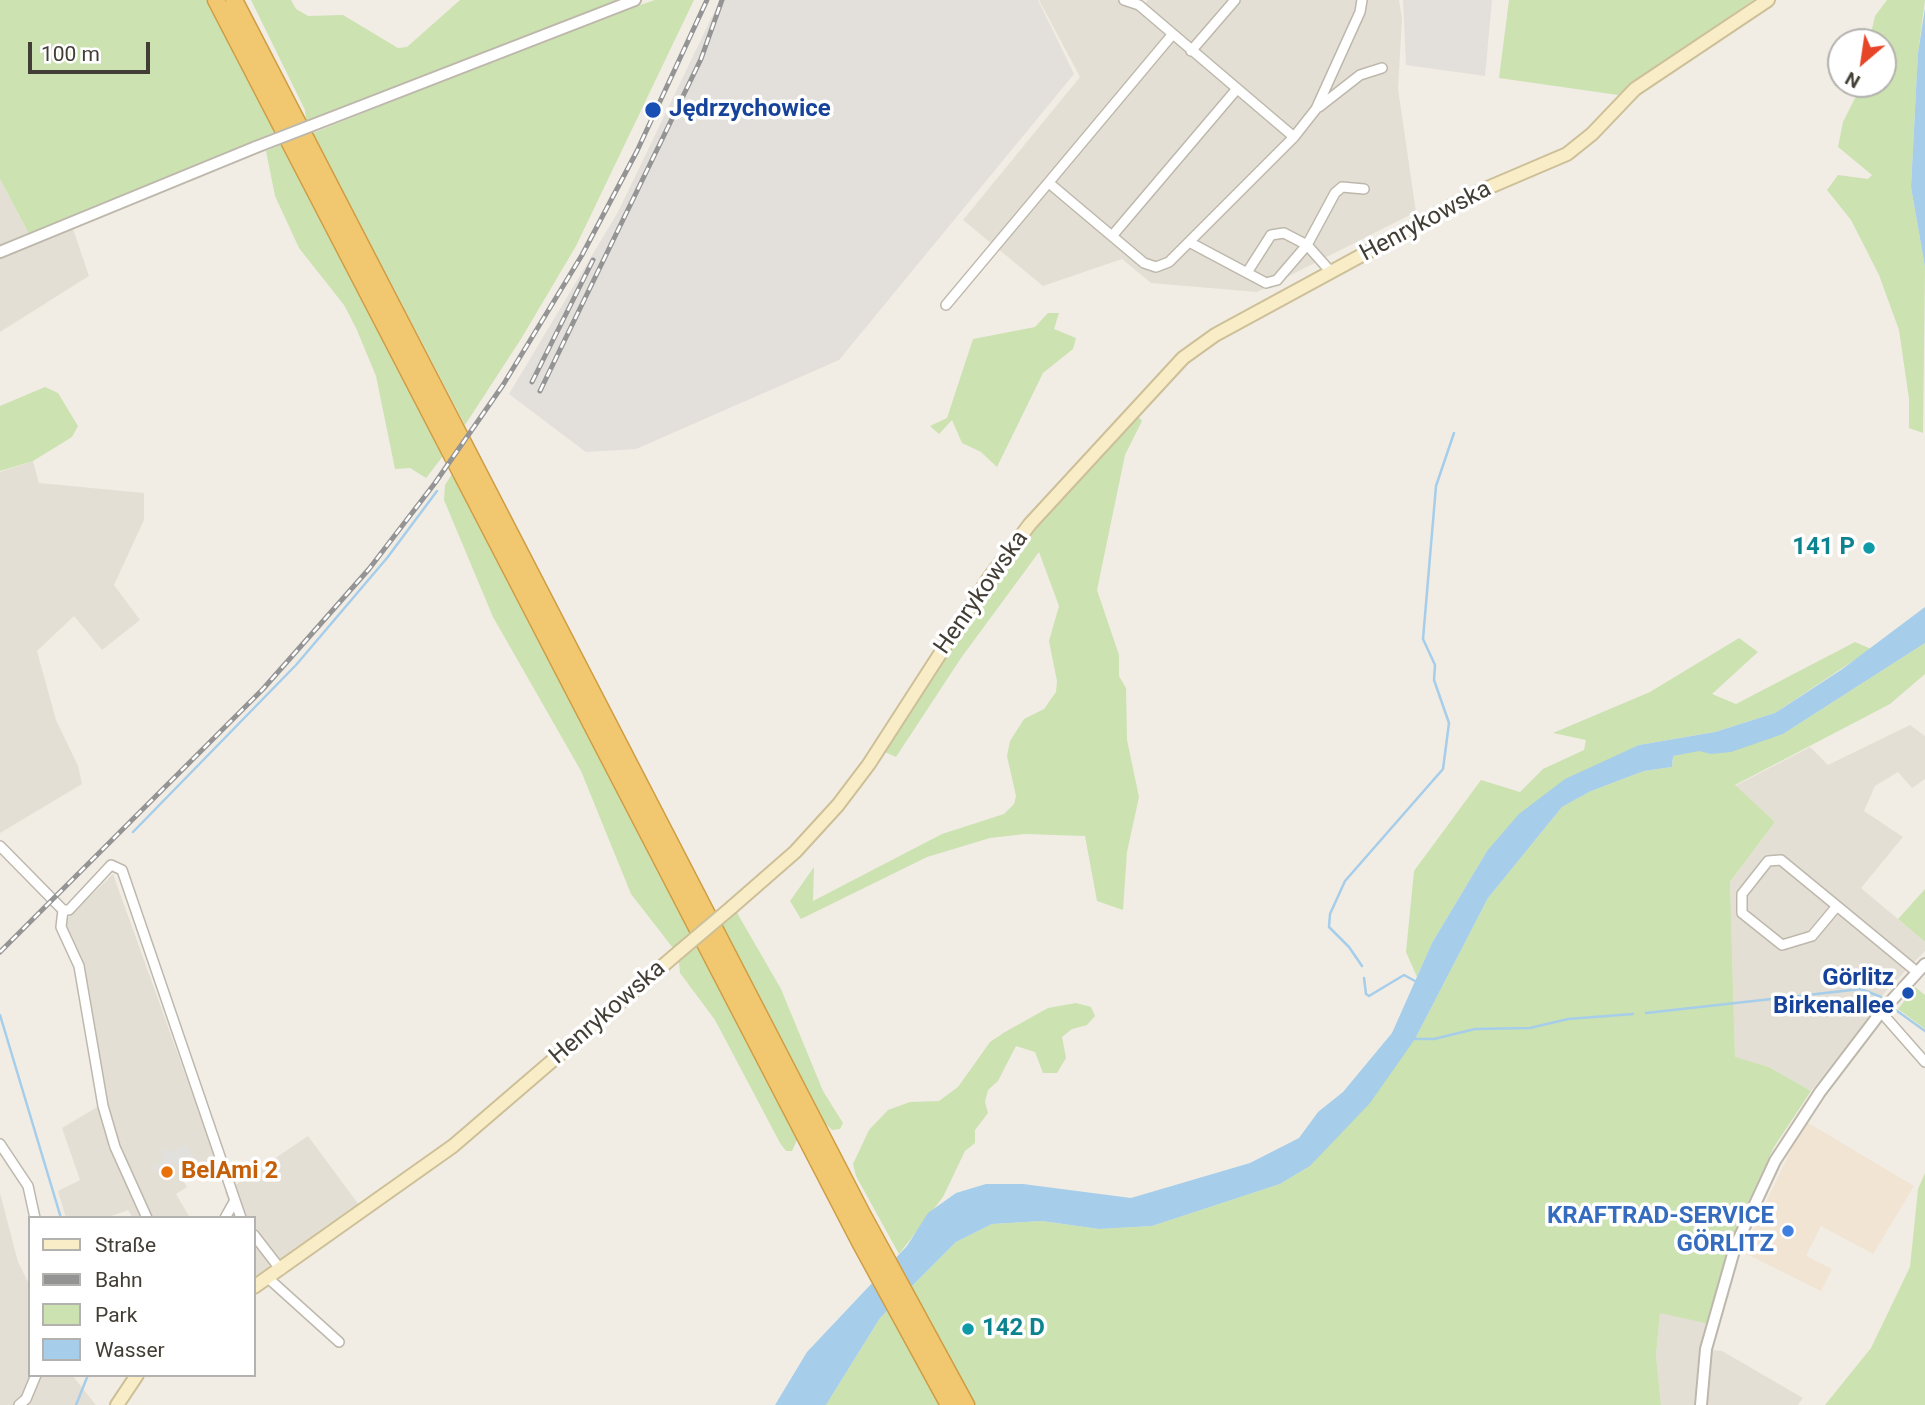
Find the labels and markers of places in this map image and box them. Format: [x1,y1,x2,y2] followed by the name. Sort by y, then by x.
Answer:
[669,96,831,124] place label: Jędrzychowice
[643,100,663,120] marker: Jędrzychowice
[1792,534,1855,562] place label: 141 P
[1861,540,1877,556] marker: 141 P
[1773,965,1894,1021] place label: Görlitz Birkenallee
[1900,985,1916,1001] marker: Görlitz Birkenallee
[181,1158,278,1186] place label: BelAmi 2
[159,1164,175,1180] marker: BelAmi 2
[1547,1203,1774,1259] place label: KRAFTRAD-SERVICE GÖRLITZ
[1780,1223,1796,1239] marker: KRAFTRAD-SERVICE GÖRLITZ
[982,1315,1045,1343] place label: 142 D
[960,1321,976,1337] marker: 142 D

